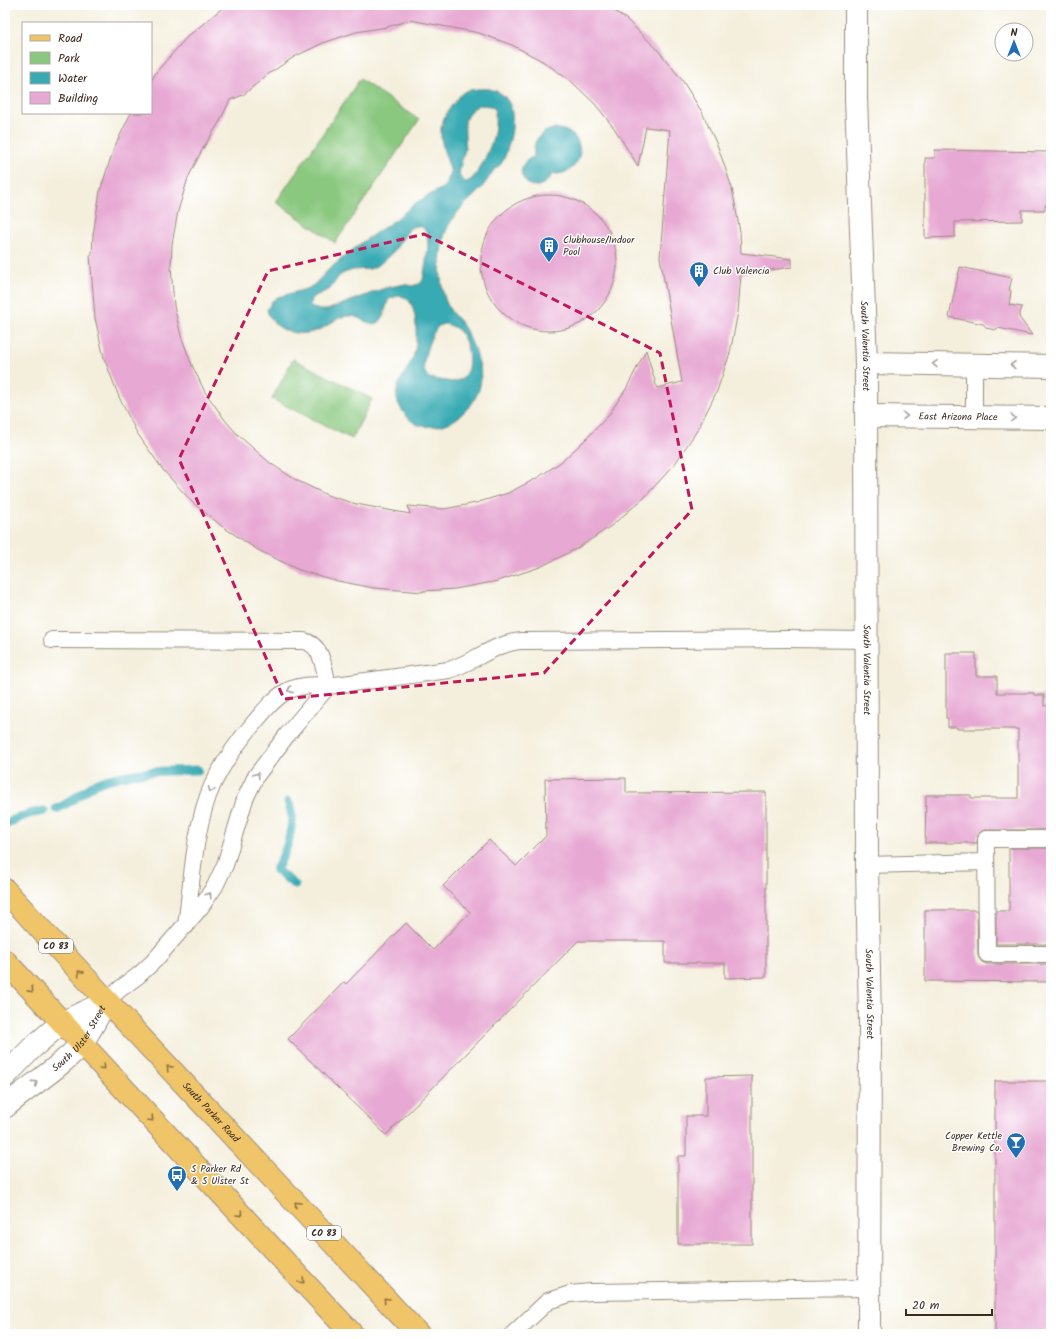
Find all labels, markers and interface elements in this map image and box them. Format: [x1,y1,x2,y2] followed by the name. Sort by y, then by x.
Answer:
[22,22,152,114] legend
[994,22,1034,62] north arrow
[1011,24,1018,42] text: N
[58,29,83,48] text: Road
[58,49,80,68] text: Park
[58,69,88,88] text: Water
[58,89,98,108] text: Building
[563,232,635,260] place label: Clubhouse/Indoor Pool
[538,235,560,263] building icon: Clubhouse/Indoor Pool
[688,260,710,288] building icon: Club Valencia
[713,263,770,279] place label: Club Valencia
[856,300,874,391] street label: South Valentia Street
[932,360,938,368] one-way arrow
[1010,361,1016,369] one-way arrow
[918,409,998,425] street label: East Arizona Place
[902,412,908,420] one-way arrow
[1010,414,1016,422] one-way arrow
[859,624,875,715] street label: South Valentia Street
[287,685,294,693] one-way arrow
[252,772,260,779] one-way arrow
[207,786,215,793] one-way arrow
[204,892,212,899] one-way arrow
[39,939,73,953] road number: CO 83
[861,948,878,1039] street label: South Valentia Street
[77,970,85,978] one-way arrow
[27,985,34,993] one-way arrow
[48,1002,111,1076] street label: South Ulster Street
[98,1062,106,1070] one-way arrow
[167,1065,174,1073] one-way arrow
[178,1078,244,1147] street label: South Parker Road
[31,1080,38,1087] one-way arrow
[146,1114,153,1121] one-way arrow
[945,1128,1002,1156] place label: Copper Kettle Brewing Co.
[1005,1131,1027,1159] bar icon: Copper Kettle Brewing Co.
[191,1161,249,1189] place label: S Parker Rd & S Ulster St
[166,1164,188,1192] bus stop icon: S Parker Rd & S Ulster St
[295,1201,302,1209] one-way arrow
[235,1209,242,1217] one-way arrow
[307,1226,341,1240] road number: CO 83
[297,1276,305,1284] one-way arrow
[906,1291,992,1317] scale bar
[912,1296,940,1315] text: 20 m
[384,1297,391,1304] one-way arrow

